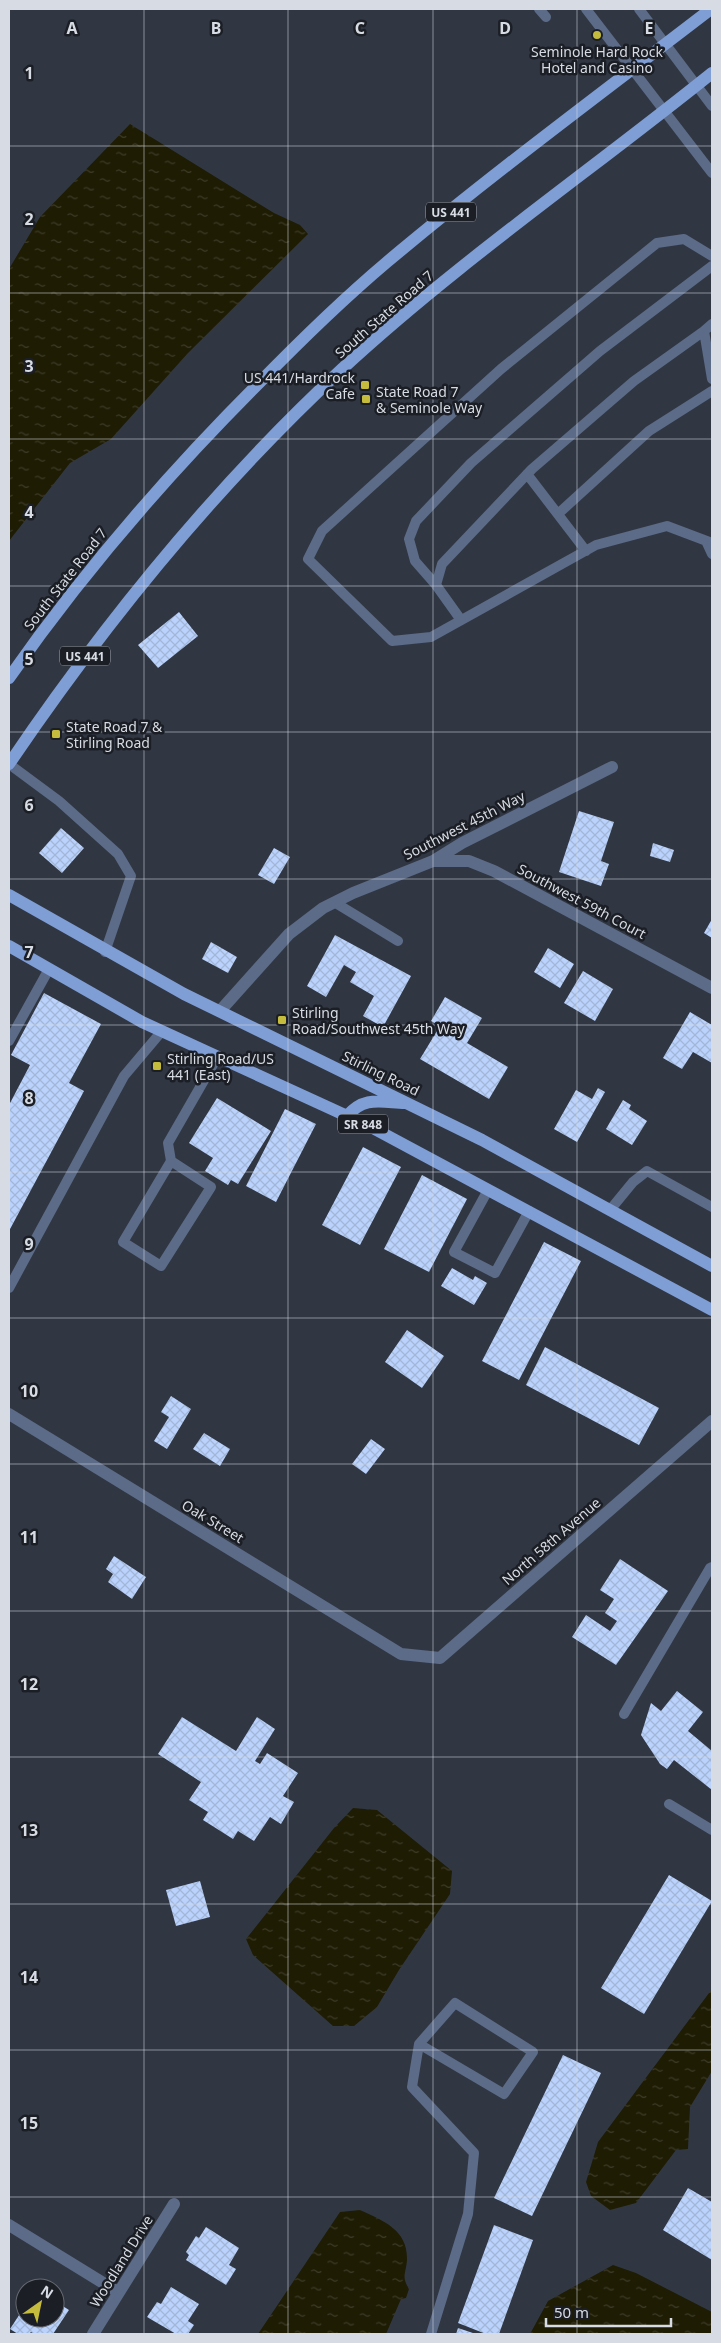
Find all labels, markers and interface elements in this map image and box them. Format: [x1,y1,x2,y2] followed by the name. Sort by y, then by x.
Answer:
[66,17,78,39] text: A
[211,17,221,39] text: B
[355,17,365,39] text: C
[499,17,511,39] text: D
[645,17,654,39] text: E
[591,29,603,41] marker: Seminole Hard Rock Hotel and Casino
[531,42,663,77] place label: Seminole Hard Rock Hotel and Casino
[24,62,34,84] text: 1
[426,202,476,222] road number: US 441
[24,208,34,230] text: 2
[331,266,437,362] street label: South State Road 7
[24,355,34,377] text: 3
[244,368,356,403] place label: US 441/Hardrock Cafe
[359,379,371,391] marker: US 441/Hardrock Cafe
[376,382,483,417] place label: State Road 7 & Seminole Way
[360,393,372,405] marker: State Road 7 & Seminole Way
[24,501,34,523] text: 4
[19,524,111,634] street label: South State Road 7
[60,646,110,666] road number: US 441
[24,648,34,670] text: 5
[66,717,163,752] place label: State Road 7 & Stirling Road
[50,728,62,740] marker: State Road 7 & Stirling Road
[400,786,529,864] street label: Southwest 45th Way
[24,794,34,816] text: 6
[514,859,650,943] street label: Southwest 59th Court
[24,941,34,963] text: 7
[292,1003,466,1038] place label: Stirling Road/Southwest 45th Way
[276,1014,288,1026] marker: Stirling Road/Southwest 45th Way
[339,1046,423,1100] street label: Stirling Road
[167,1049,274,1084] place label: Stirling Road/US 441 (East)
[151,1060,163,1072] marker: Stirling Road/US 441 (East)
[24,1087,34,1109] text: 8
[338,1114,388,1134] road number: SR 848
[24,1233,34,1255] text: 9
[20,1380,38,1402] text: 10
[498,1493,604,1589] street label: North 58th Avenue
[179,1495,247,1547] street label: Oak Street
[20,1526,38,1548] text: 11
[20,1673,38,1695] text: 12
[20,1819,38,1841] text: 13
[20,1966,38,1988] text: 14
[20,2112,38,2134] text: 15
[85,2211,157,2311] street label: Woodland Drive
[15,2278,65,2328] north arrow
[37,2281,57,2303] text: N
[546,2296,671,2328] scale bar
[554,2302,589,2322] text: 50 m

